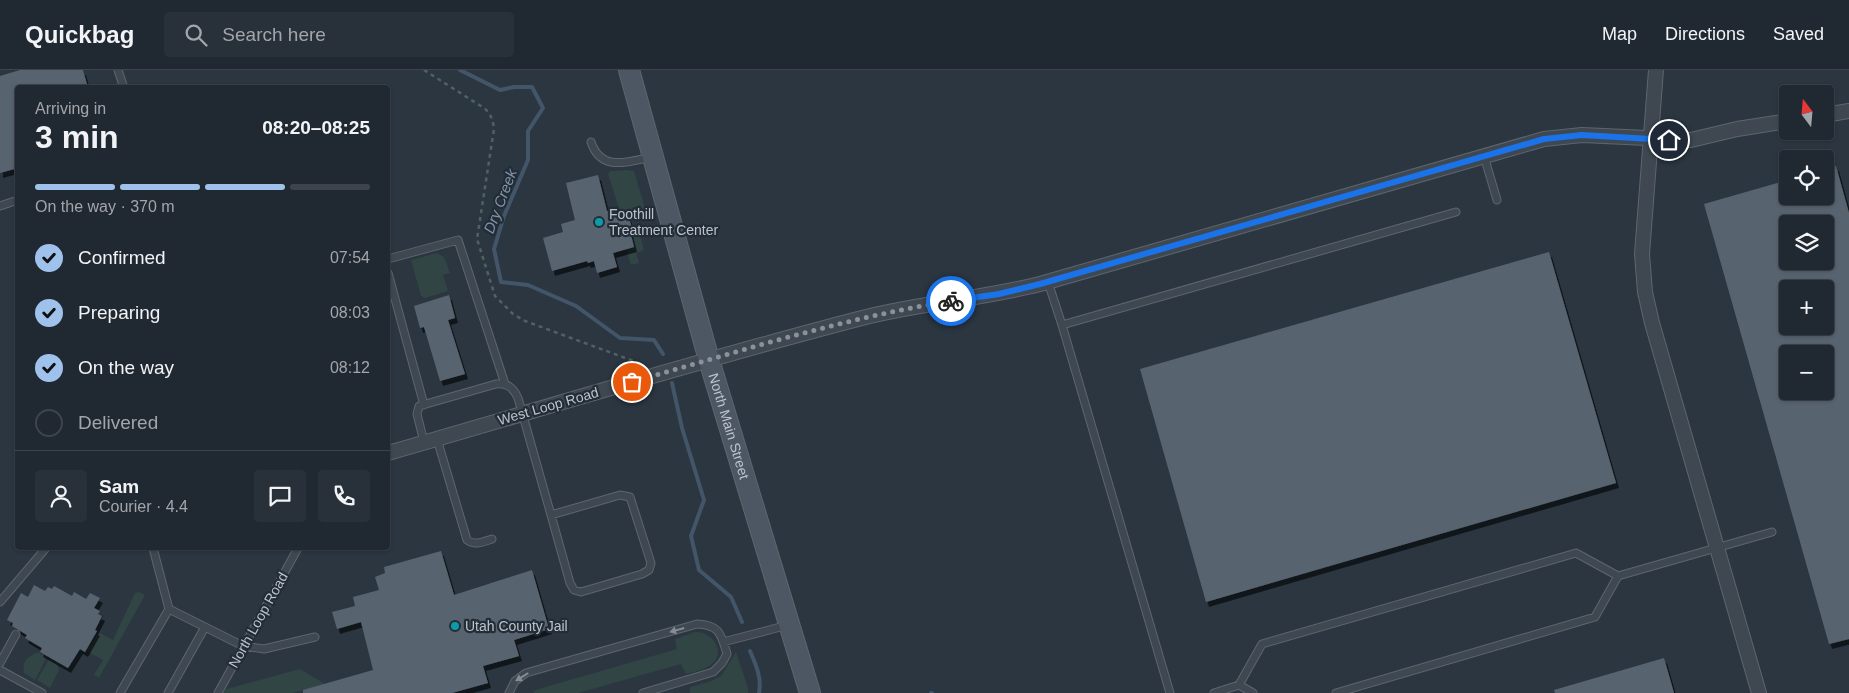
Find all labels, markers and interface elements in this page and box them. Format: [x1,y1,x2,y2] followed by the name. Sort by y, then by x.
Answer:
[164,12,514,57] search box
[25,21,134,48] text: Quickbag
[182,21,210,49] icon: search
[222,24,326,45] text: Search here
[1602,24,1637,44] text: Map
[1665,24,1745,44] text: Directions
[1773,24,1824,44] text: Saved
[1779,85,1834,140] north arrow
[1779,85,1834,400] map controls
[35,100,106,117] text: Arriving in
[262,117,370,138] text: 08:20–08:25
[35,119,119,155] text: 3 min
[1648,119,1690,161] pin
[1655,126,1683,154] icon: home
[1779,150,1834,205] button: locate
[480,165,521,236] water label: Dry Creek
[35,198,175,215] text: On the way · 370 m
[609,206,719,238] place label: Foothill Treatment Center
[1779,215,1834,270] button: layers
[593,216,605,228] marker: Foothill Treatment Center
[35,244,63,272] icon: check
[78,247,166,268] text: Confirmed
[330,249,370,266] text: 07:54
[926,276,976,326] courier
[1779,280,1834,335] button: +
[937,287,965,315] icon: bike
[35,299,63,327] icon: check
[78,302,160,323] text: Preparing
[330,304,370,321] text: 08:03
[1779,345,1834,400] button: −
[35,354,63,382] icon: check
[78,357,174,378] text: On the way
[330,359,370,376] text: 08:12
[611,361,653,403] pin
[618,368,646,396] icon: bag
[705,371,753,481] street label: North Main Street
[496,384,600,428] street label: West Loop Road
[78,412,158,433] text: Delivered
[35,470,87,522] button: person
[254,470,306,522] button: chat
[318,470,370,522] button: phone
[99,476,139,497] text: Sam
[99,498,188,515] text: Courier · 4.4
[225,569,291,671] street label: North Loop Road
[465,618,568,634] place label: Utah County Jail
[449,620,461,632] marker: Utah County Jail
[669,626,684,634] one-way arrow
[515,672,529,682] one-way arrow

